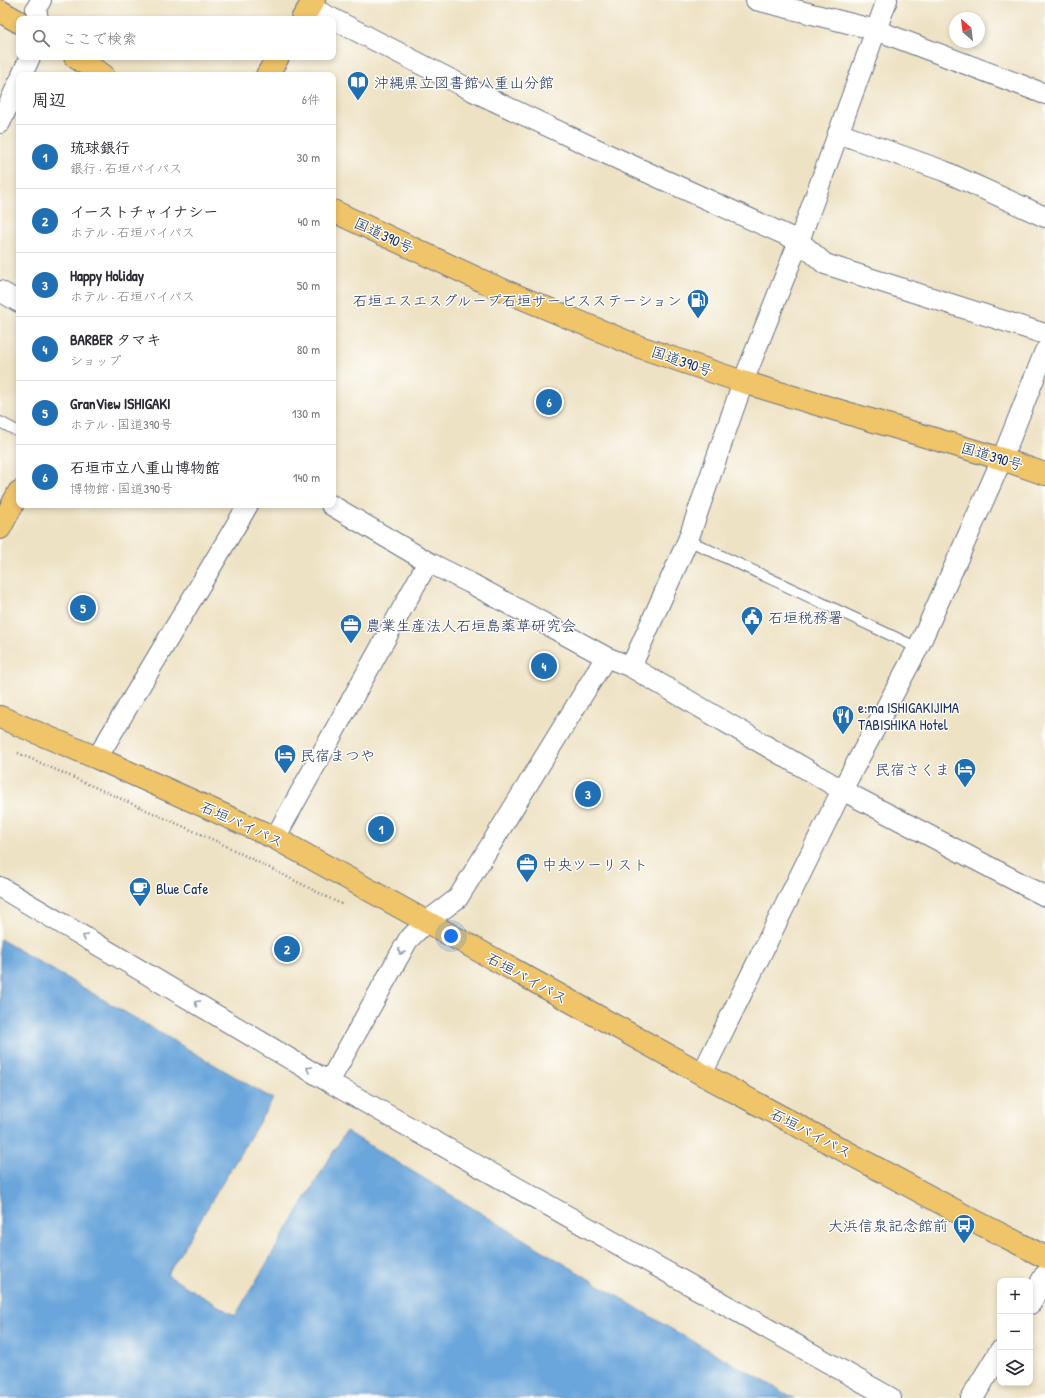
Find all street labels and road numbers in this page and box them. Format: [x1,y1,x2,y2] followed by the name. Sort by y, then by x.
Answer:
[351,212,417,258] street label: 国道390号
[648,341,716,381] street label: 国道390号
[958,437,1026,475] street label: 国道390号
[197,796,287,852] street label: 石垣バイパス
[483,947,571,1009] street label: 石垣バイパス
[766,1103,856,1163] street label: 石垣バイパス

